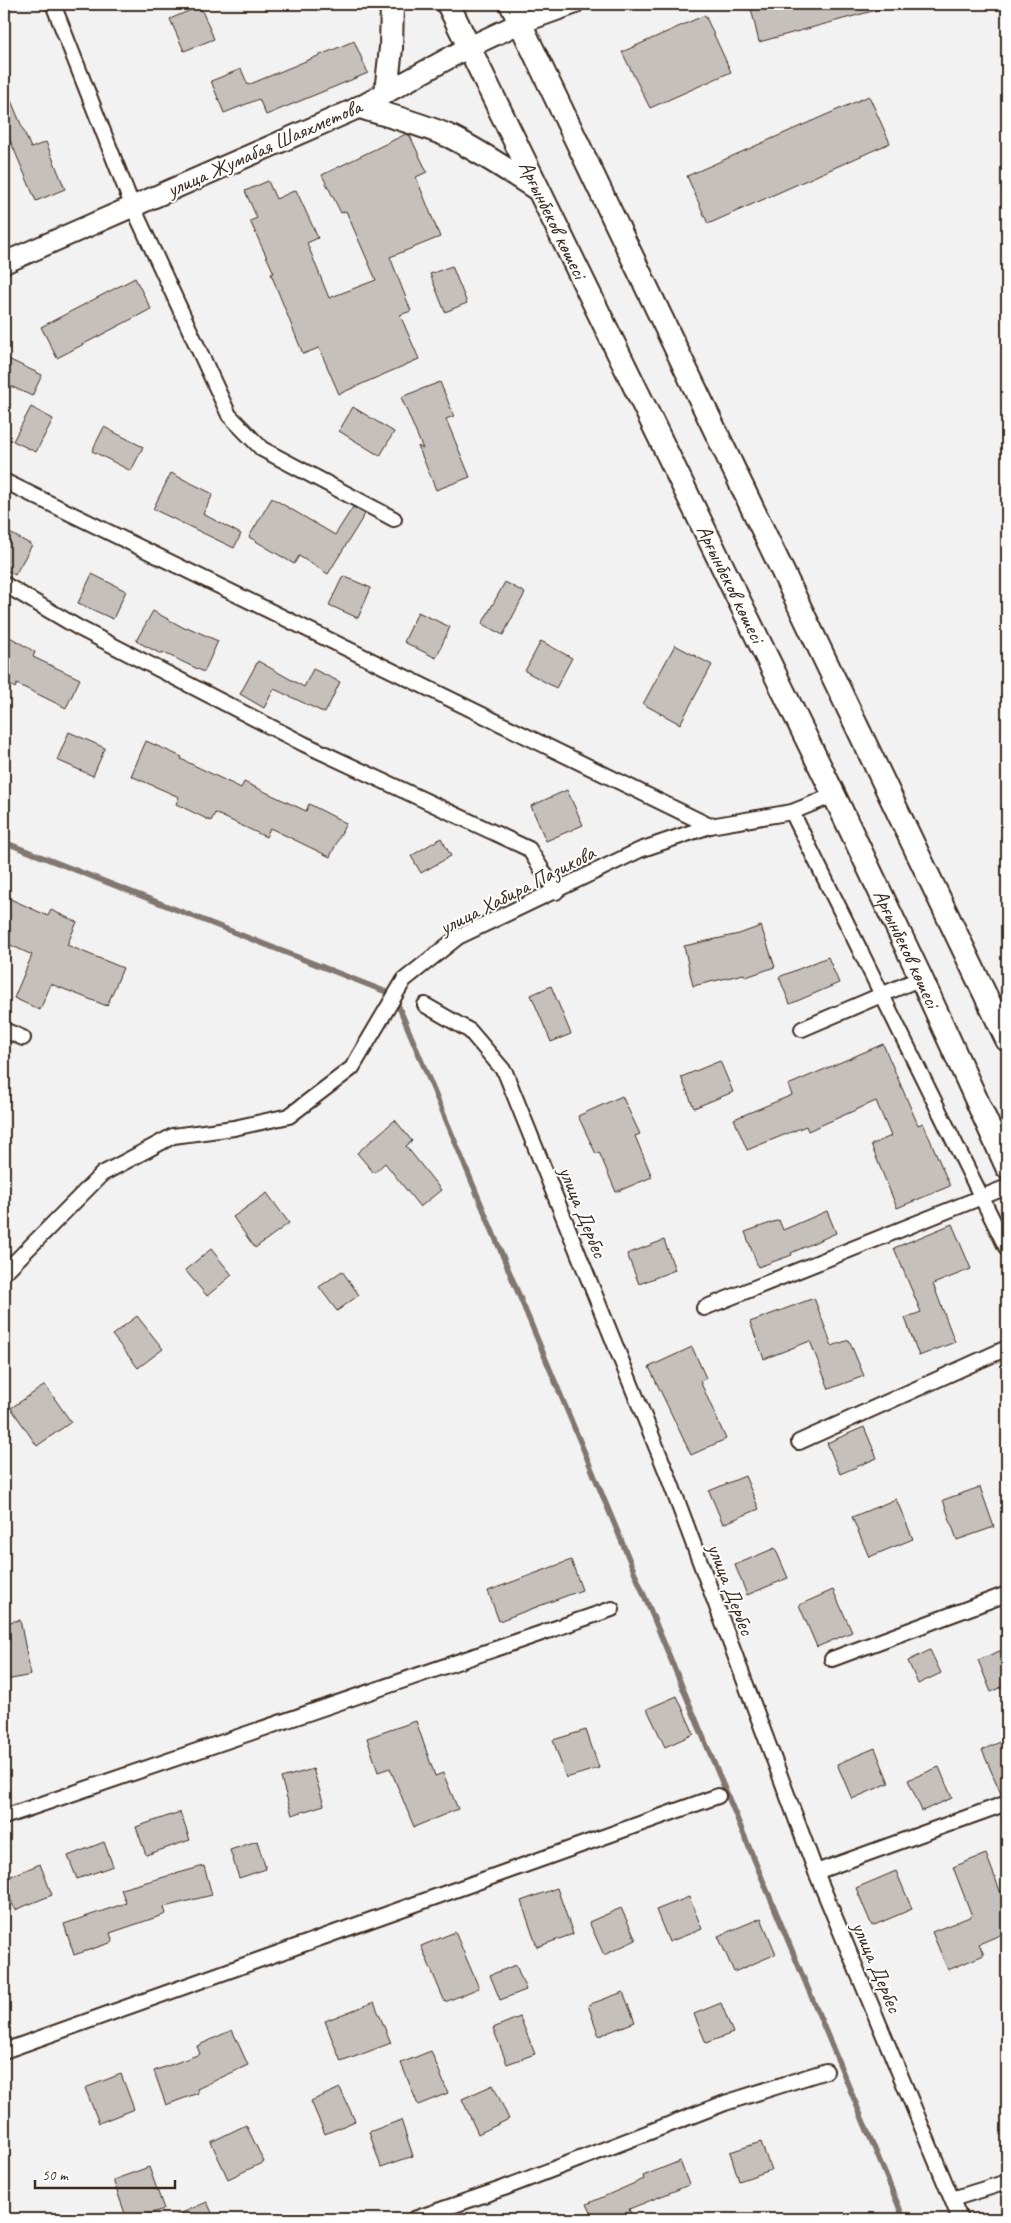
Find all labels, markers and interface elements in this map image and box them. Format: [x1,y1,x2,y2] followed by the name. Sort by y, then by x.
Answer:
[161,92,367,203] street label: улица Жумабая Шаяхметова
[513,156,594,286] street label: Арғынбеков көшесі
[691,520,772,650] street label: Арғынбеков көшесі
[433,839,601,941] street label: улица Хабира Пазикова
[868,885,947,1015] street label: Арғынбеков көшесі
[552,1161,614,1263] street label: улица Дербес
[701,1538,761,1640] street label: улица Дербес
[845,1916,908,2018] street label: улица Дербес
[35,2158,175,2190] scale bar
[42,2166,69,2185] text: 50 m

